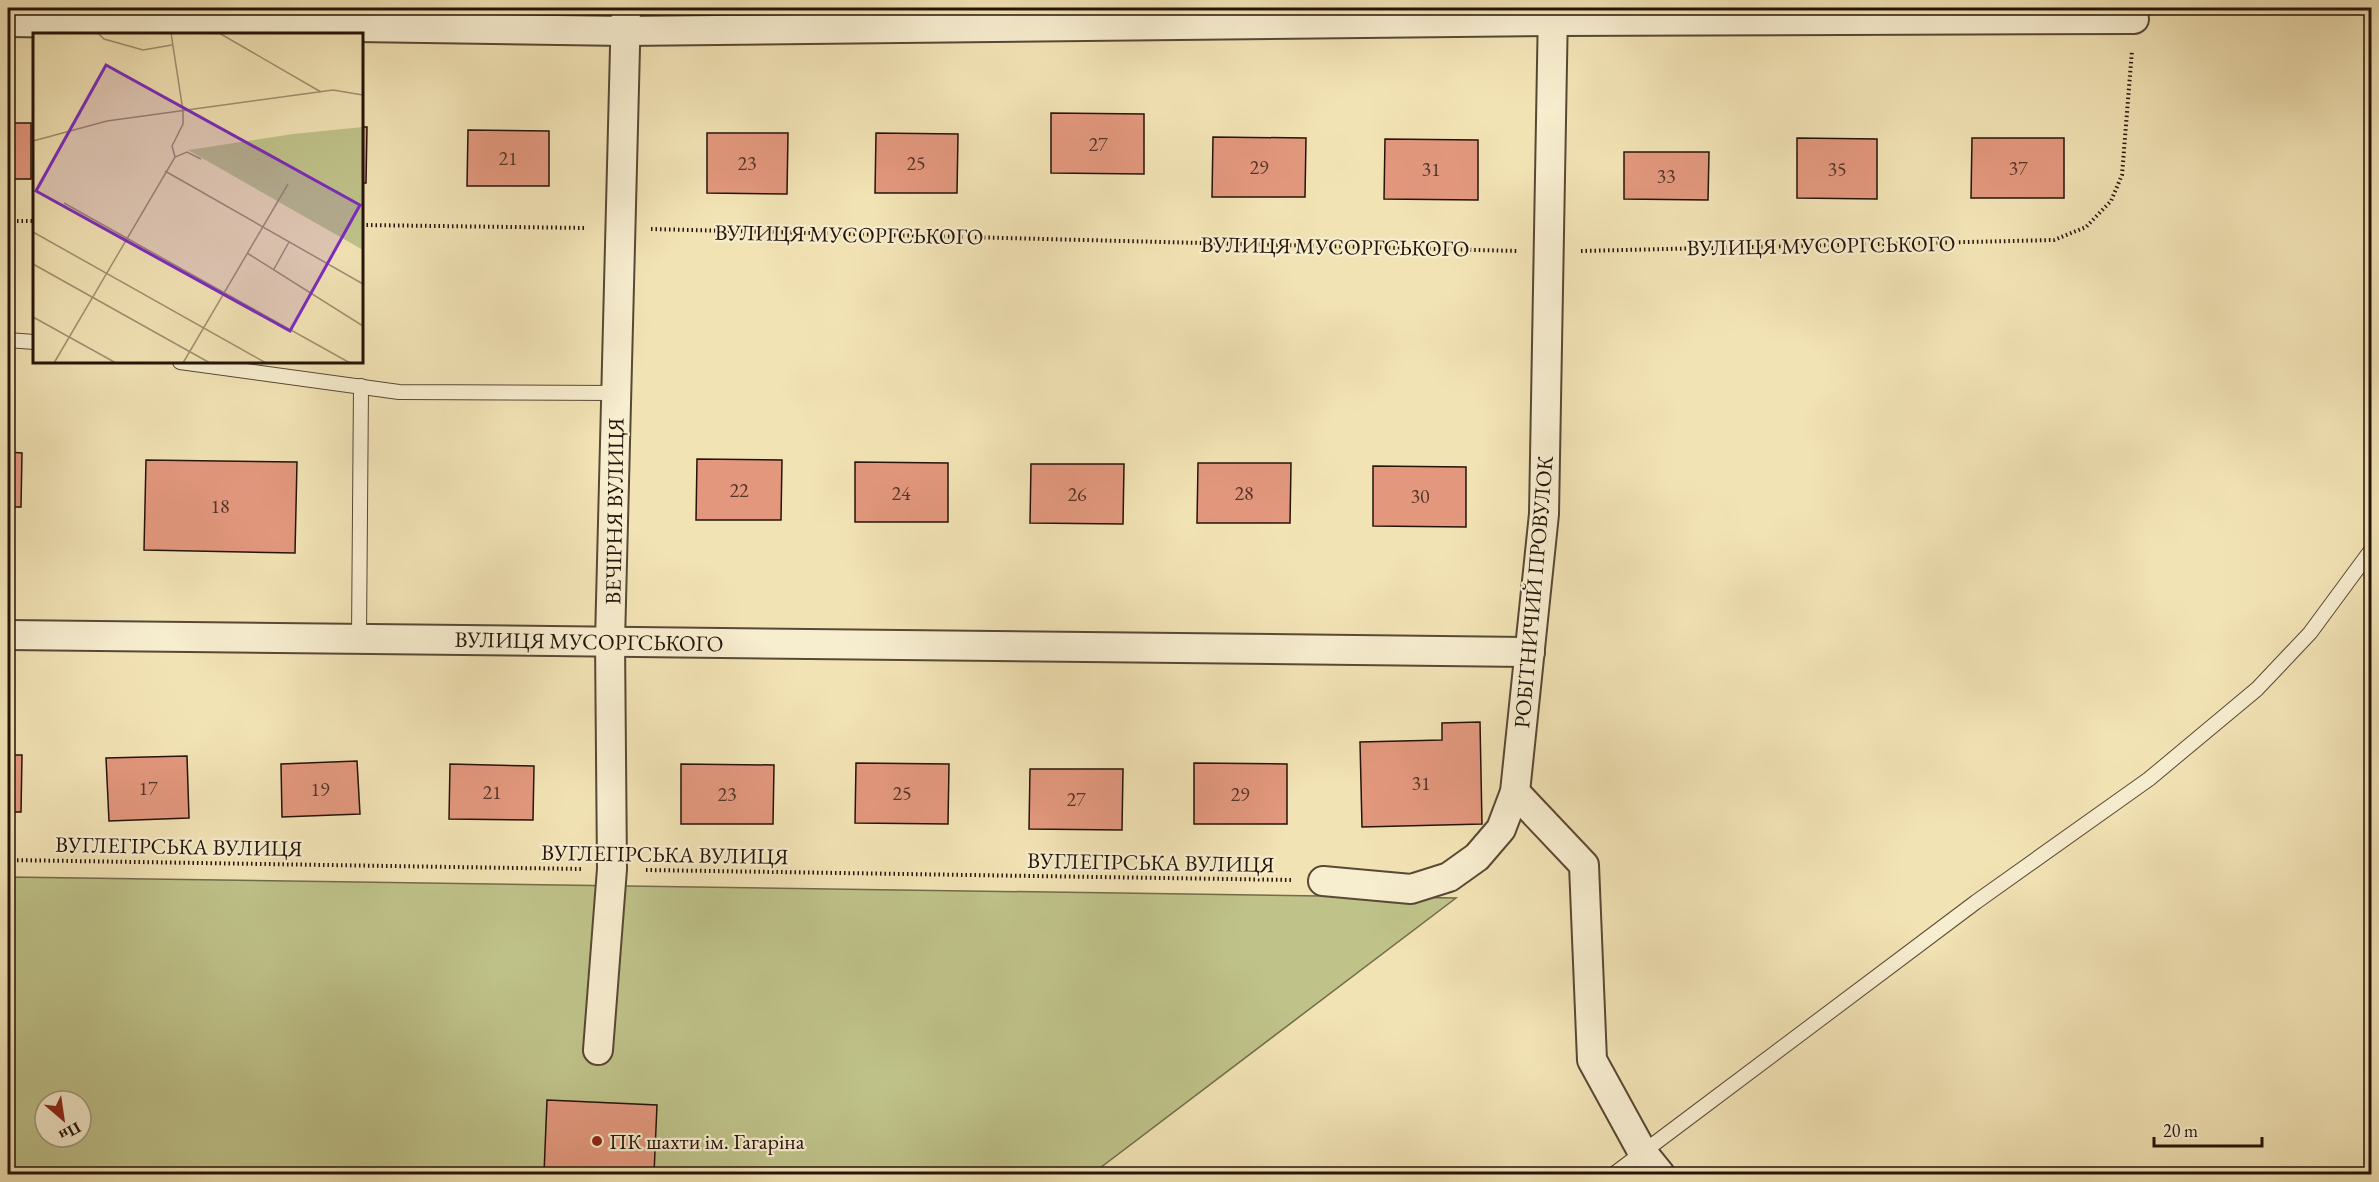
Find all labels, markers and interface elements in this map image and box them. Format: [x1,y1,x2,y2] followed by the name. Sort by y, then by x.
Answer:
[33,33,363,363] inset map
[1088,131,1108,157] house number: 27
[498,145,518,171] house number: 21
[737,150,757,176] house number: 23
[906,150,926,176] house number: 25
[1249,154,1269,180] house number: 29
[2008,155,2028,181] house number: 37
[1421,156,1441,182] house number: 31
[1827,156,1847,182] house number: 35
[1656,163,1676,189] house number: 33
[714,218,984,251] street label: ВУЛИЦЯ МУСОРГСЬКОГО
[1686,229,1956,262] street label: ВУЛИЦЯ МУСОРГСЬКОГО
[1200,230,1470,263] street label: ВУЛИЦЯ МУСОРГСЬКОГО
[598,417,631,605] street label: ВЕЧІРНЯ ВУЛИЦЯ
[1507,454,1560,729] street label: РОБІТНИЧИЙ ПРОВУЛОК
[729,477,749,503] house number: 22
[891,480,911,506] house number: 24
[1234,480,1254,506] house number: 28
[1067,481,1087,507] house number: 26
[1410,483,1430,509] house number: 30
[210,493,230,519] house number: 18
[454,625,724,658] street label: ВУЛИЦЯ МУСОРГСЬКОГО
[1411,770,1431,796] house number: 31
[138,775,158,801] house number: 17
[310,776,330,802] house number: 19
[482,779,502,805] house number: 21
[892,780,912,806] house number: 25
[717,781,737,807] house number: 23
[1230,781,1250,807] house number: 29
[1066,786,1086,812] house number: 27
[55,830,303,863] street label: ВУГЛЕГІРСЬКА ВУЛИЦЯ
[541,838,789,871] street label: ВУГЛЕГІРСЬКА ВУЛИЦЯ
[1027,846,1275,879] street label: ВУГЛЕГІРСЬКА ВУЛИЦЯ
[33,1089,93,1149] north arrow
[2154,1110,2262,1148] scale bar
[55,1117,85,1146] text: Пн
[2163,1119,2198,1142] text: 20 m
[609,1127,805,1156] place label: ПК шахти ім. Гагаріна
[590,1134,604,1148] marker: ПК шахти ім. Гагаріна

